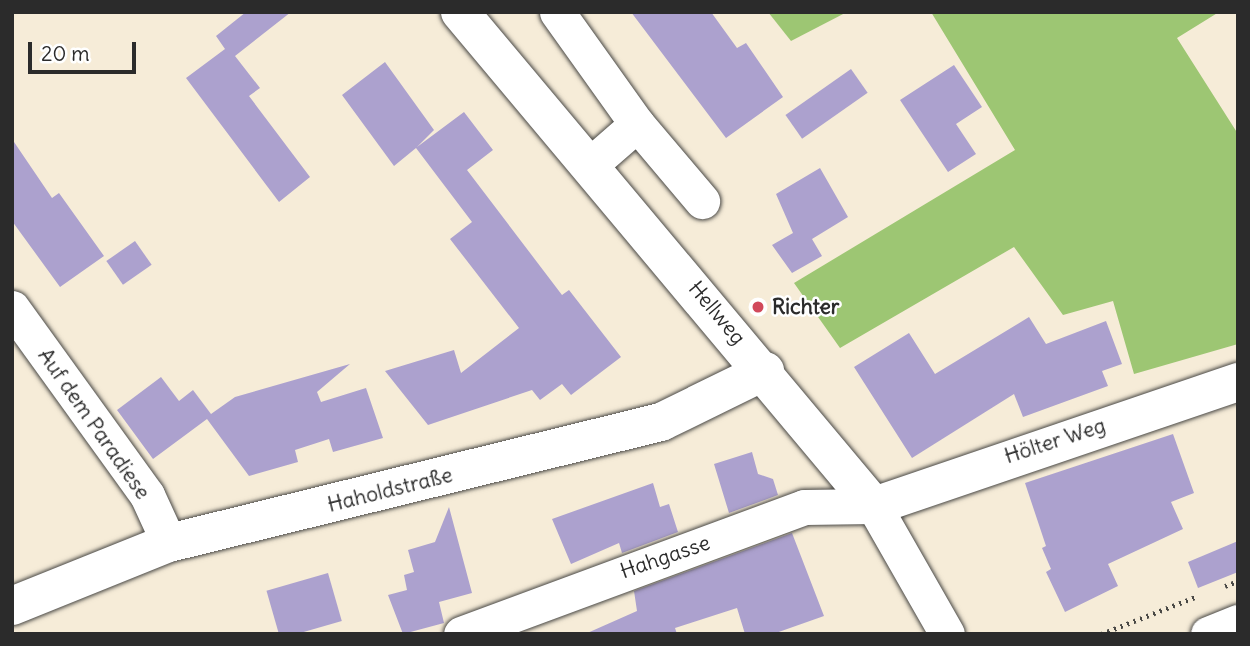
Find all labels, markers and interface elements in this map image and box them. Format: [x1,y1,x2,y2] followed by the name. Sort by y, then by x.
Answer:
[32,28,140,72] scale bar
[41,40,90,67] text: 20 m
[683,276,751,350] street label: Hellweg
[772,294,839,320] place label: Richter
[750,299,766,315] marker: Richter
[33,344,155,504] street label: Auf dem Paradiese
[1001,413,1109,469] street label: Hölter Weg
[325,462,455,518] street label: Haholdstraße
[617,530,713,584] street label: Hahgasse

